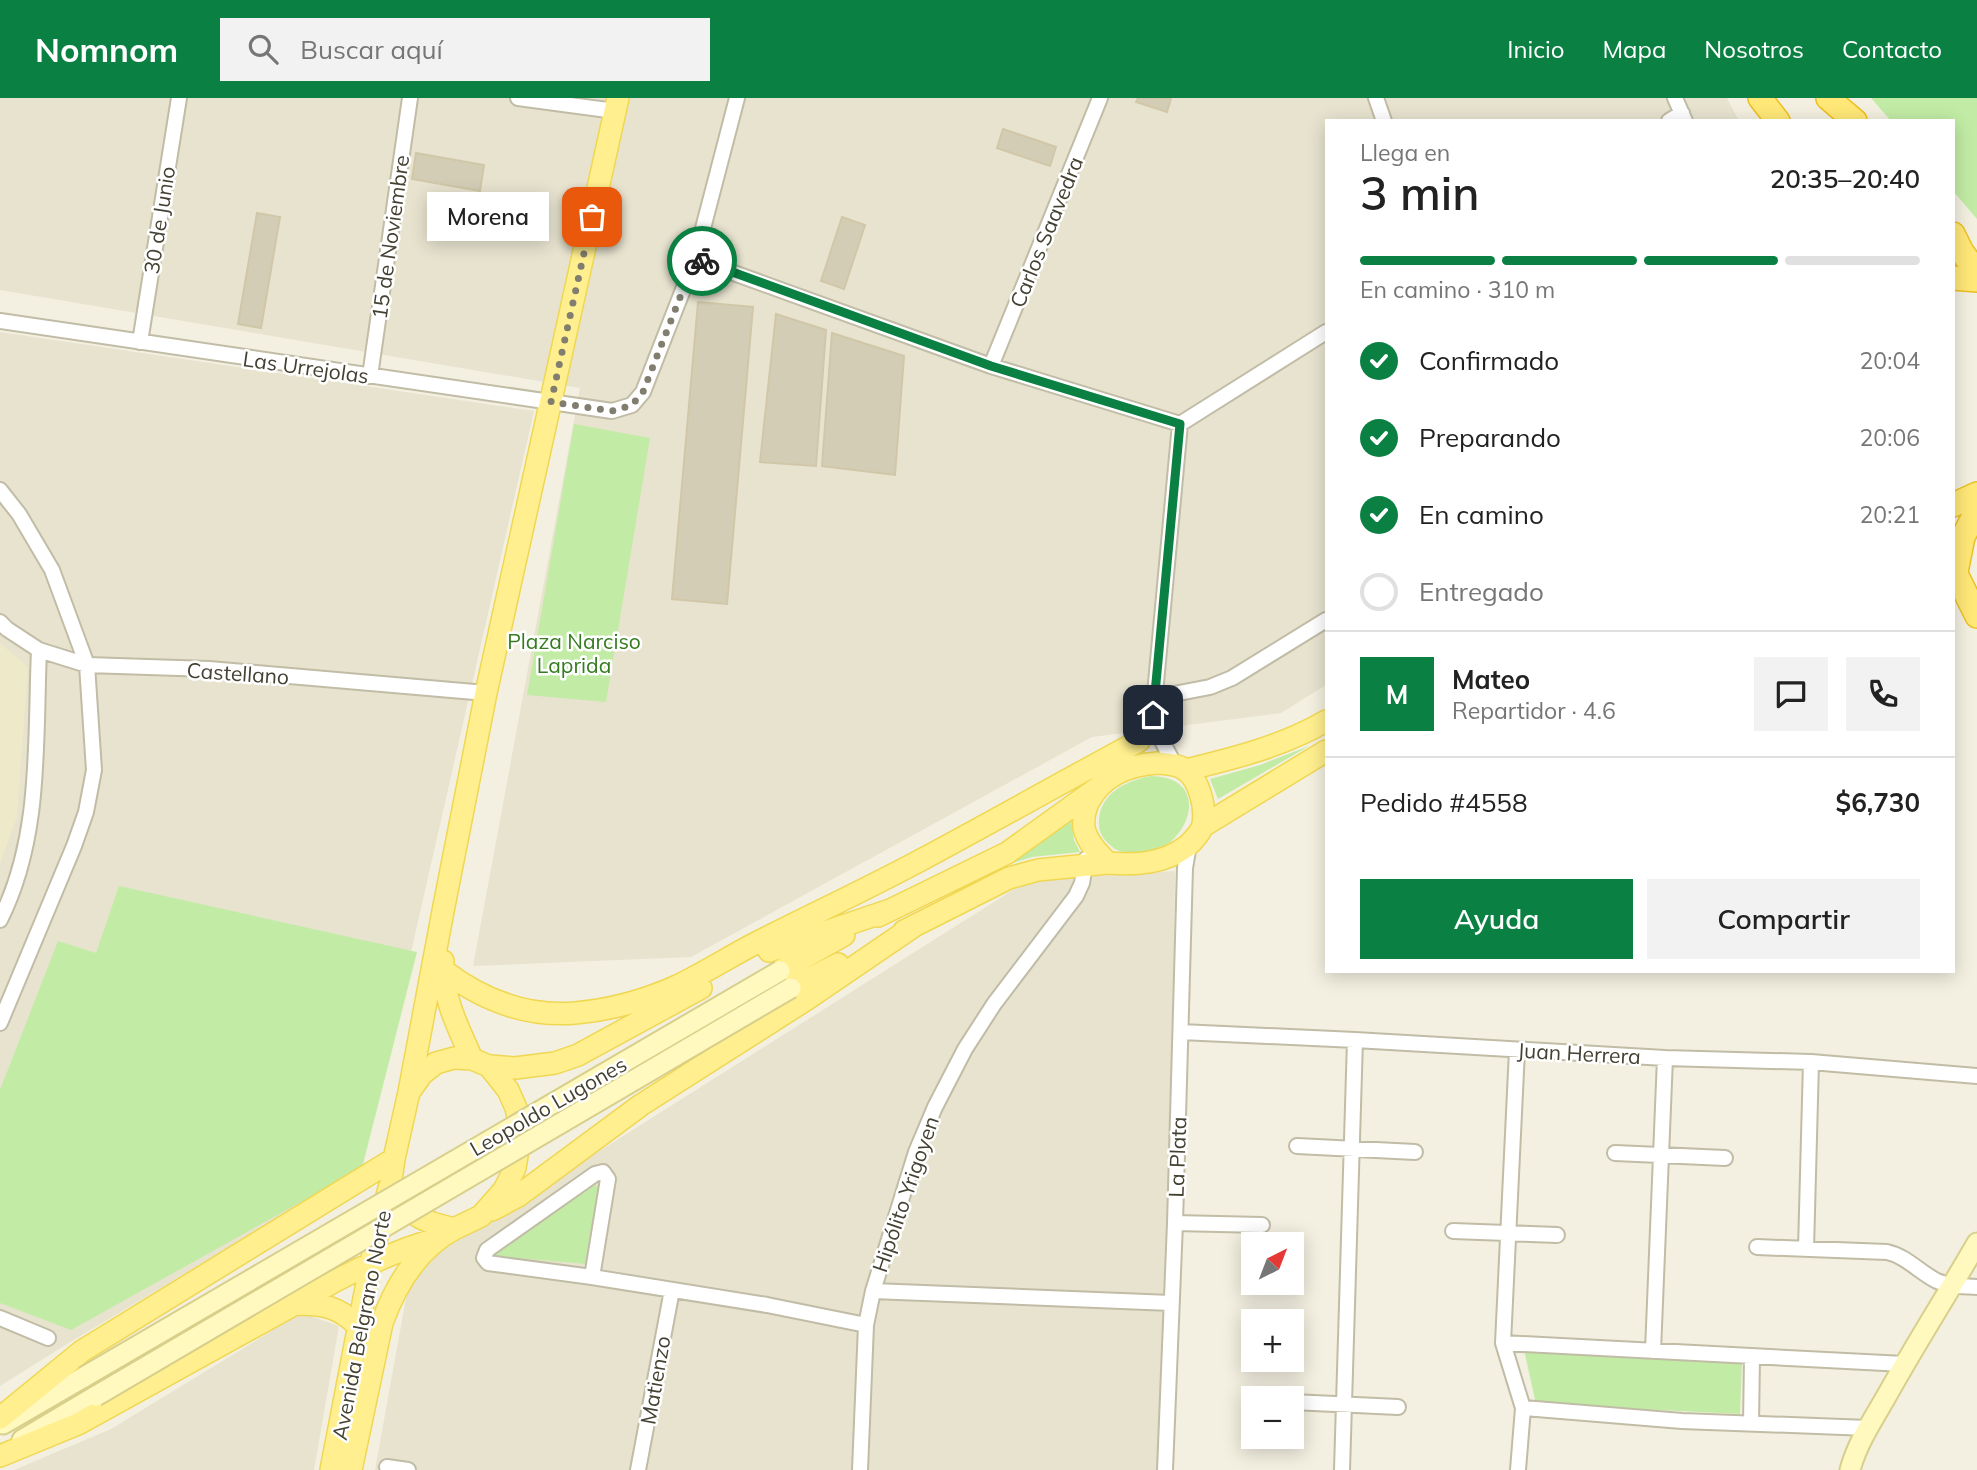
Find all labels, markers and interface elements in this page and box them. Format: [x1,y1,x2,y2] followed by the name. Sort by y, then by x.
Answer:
[220,18,710,81] search box
[35,29,178,70] text: Nomnom
[244,30,282,68] icon: search
[300,33,443,66] text: Buscar aquí
[1507,34,1564,64] text: Inicio
[1602,34,1666,64] text: Mapa
[1704,34,1804,64] text: Nosotros
[1842,34,1942,64] text: Contacto
[1360,138,1450,167] text: Llega en
[366,153,414,321] street label: 15 de Noviembre
[1004,153,1088,311] street label: Carlos Saavedra
[1770,162,1920,195] text: 20:35–20:40
[138,164,180,276] street label: 30 de Junio
[1360,164,1479,222] text: 3 min
[562,187,622,247] pin
[428,192,550,242] callout: Morena
[573,198,611,236] icon: bag
[447,202,529,231] text: Morena
[667,226,737,296] courier
[683,242,721,280] icon: bike
[1360,275,1555,304] text: En camino · 310 m
[1360,342,1398,380] icon: check
[1419,344,1559,377] text: Confirmado
[241,345,371,389] street label: Las Urrejolas
[1860,346,1920,375] text: 20:04
[1360,419,1398,457] icon: check
[1419,421,1561,454] text: Preparando
[1860,423,1920,452] text: 20:06
[1360,496,1398,534] icon: check
[1419,498,1544,531] text: En camino
[1860,500,1920,529] text: 20:21
[1419,575,1544,608] text: Entregado
[507,628,641,678] park label: Plaza Narciso Laprida
[186,656,290,690] street label: Castellano
[1754,657,1828,731] button: chat
[1846,657,1920,731] button: phone
[1452,663,1530,696] text: Mateo
[1386,678,1408,711] text: M
[1123,685,1183,745] pin
[1134,696,1172,734] icon: home
[1452,696,1616,725] text: Repartidor · 4.6
[1360,786,1528,819] text: Pedido #4558
[1836,786,1920,819] text: $6,730
[1360,879,1633,959] button: Ayuda
[1647,879,1920,959] button: Compartir
[1517,1037,1641,1069] street label: Juan Herrera
[465,1051,631,1161] street label: Leopoldo Lugones
[866,1113,944,1275] street label: Hipólito Yrigoyen
[1163,1116,1191,1198] street label: La Plata
[326,1208,396,1442] street label: Avenida Belgrano Norte
[1241,1232,1304,1295] north arrow
[1241,1232,1304,1449] map controls
[1241,1309,1304,1372] button: +
[634,1334,676,1426] street label: Matienzo
[1241,1386,1304,1449] button: −

